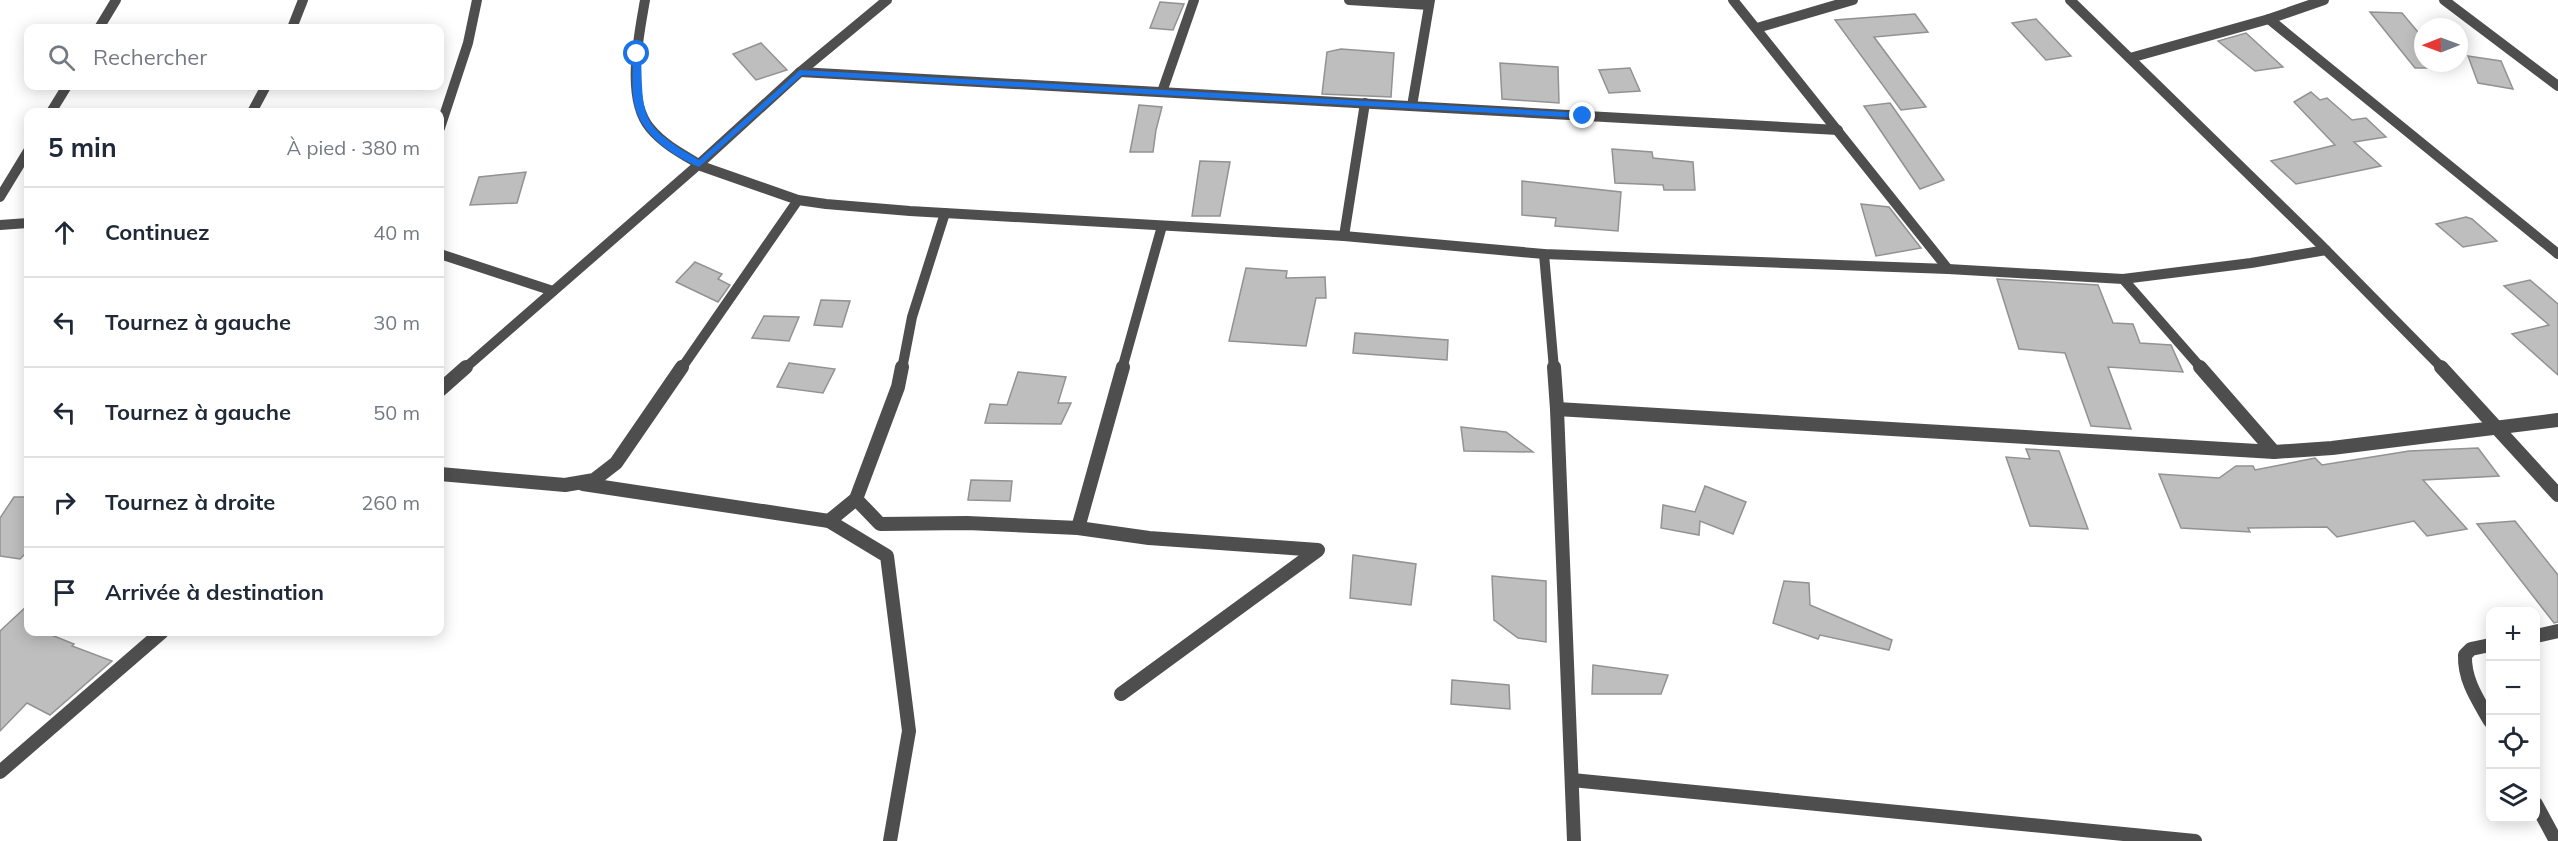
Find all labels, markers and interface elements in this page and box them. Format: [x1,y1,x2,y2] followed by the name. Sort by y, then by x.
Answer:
[2414,18,2468,72] north arrow
[24,24,444,90] search box
[623,40,649,66] route start
[45,41,78,74] icon: search
[93,43,207,71] text: Rechercher
[1569,102,1595,128] route end
[48,131,117,164] text: 5 min
[287,135,420,160] text: À pied · 380 m
[48,216,81,249] icon: ahead
[105,218,210,246] text: Continuez
[373,220,420,245] text: 40 m
[48,306,81,339] icon: left
[105,308,291,336] text: Tournez à gauche
[373,310,420,335] text: 30 m
[48,396,81,429] icon: left
[105,398,291,426] text: Tournez à gauche
[373,400,420,425] text: 50 m
[48,486,81,519] icon: right
[105,488,275,516] text: Tournez à droite
[361,490,420,515] text: 260 m
[48,576,81,609] icon: arrive
[105,578,324,606] text: Arrivée à destination
[2486,607,2540,823] map controls
[2486,607,2540,661] button: +
[2486,661,2540,715] button: −
[2486,715,2540,769] button: locate
[2486,769,2540,823] button: layers

